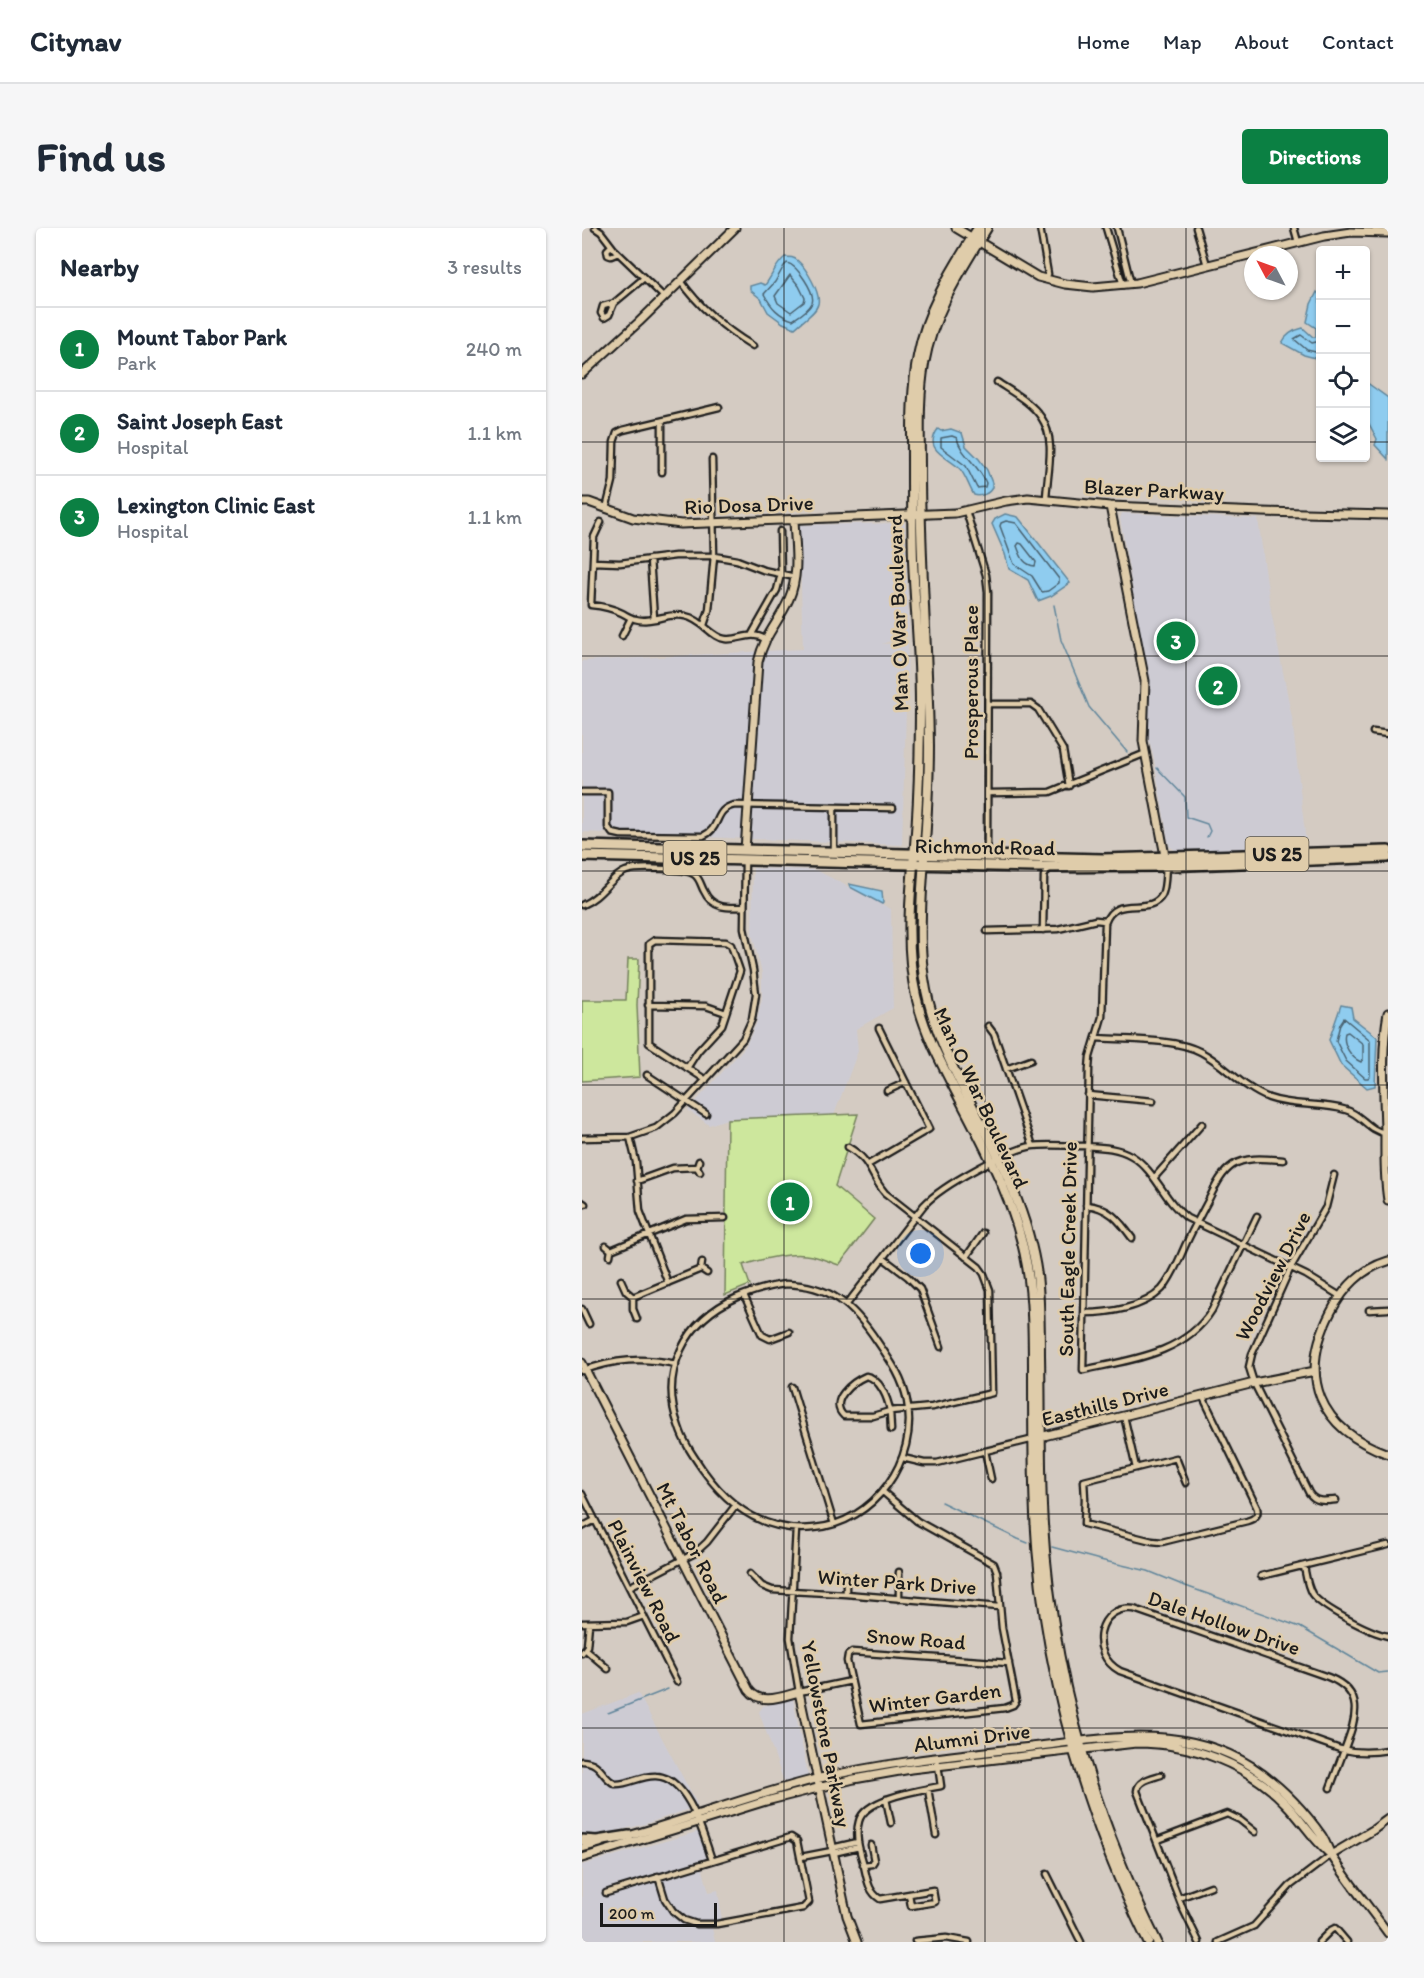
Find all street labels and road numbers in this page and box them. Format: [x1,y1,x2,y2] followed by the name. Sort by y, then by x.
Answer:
[1084,473,1225,506] street label: Blazer Parkway
[684,490,814,519] street label: Rio Dosa Drive
[882,514,913,712] street label: Man O War Boulevard
[958,605,983,759] street label: Prosperous Place
[915,833,1056,860] street label: Richmond Road
[1246,837,1308,871] road number: US 25
[664,841,726,875] road number: US 25
[929,1003,1035,1193] street label: Man O War Boulevard
[1053,1141,1082,1357] street label: South Eagle Creek Drive
[1229,1207,1316,1345] street label: Woodview Drive
[1039,1376,1171,1431] street label: Easthills Drive
[651,1478,734,1608] street label: Mt Tabor Road
[603,1515,686,1647] street label: Plainview Road
[817,1563,977,1600] street label: Winter Park Drive
[1145,1585,1304,1660] street label: Dale Hollow Drive
[866,1623,967,1654] street label: Snow Road
[796,1638,857,1830] street label: Yellowstone Parkway
[867,1677,1003,1718] street label: Winter Garden
[912,1718,1032,1757] street label: Alumni Drive

